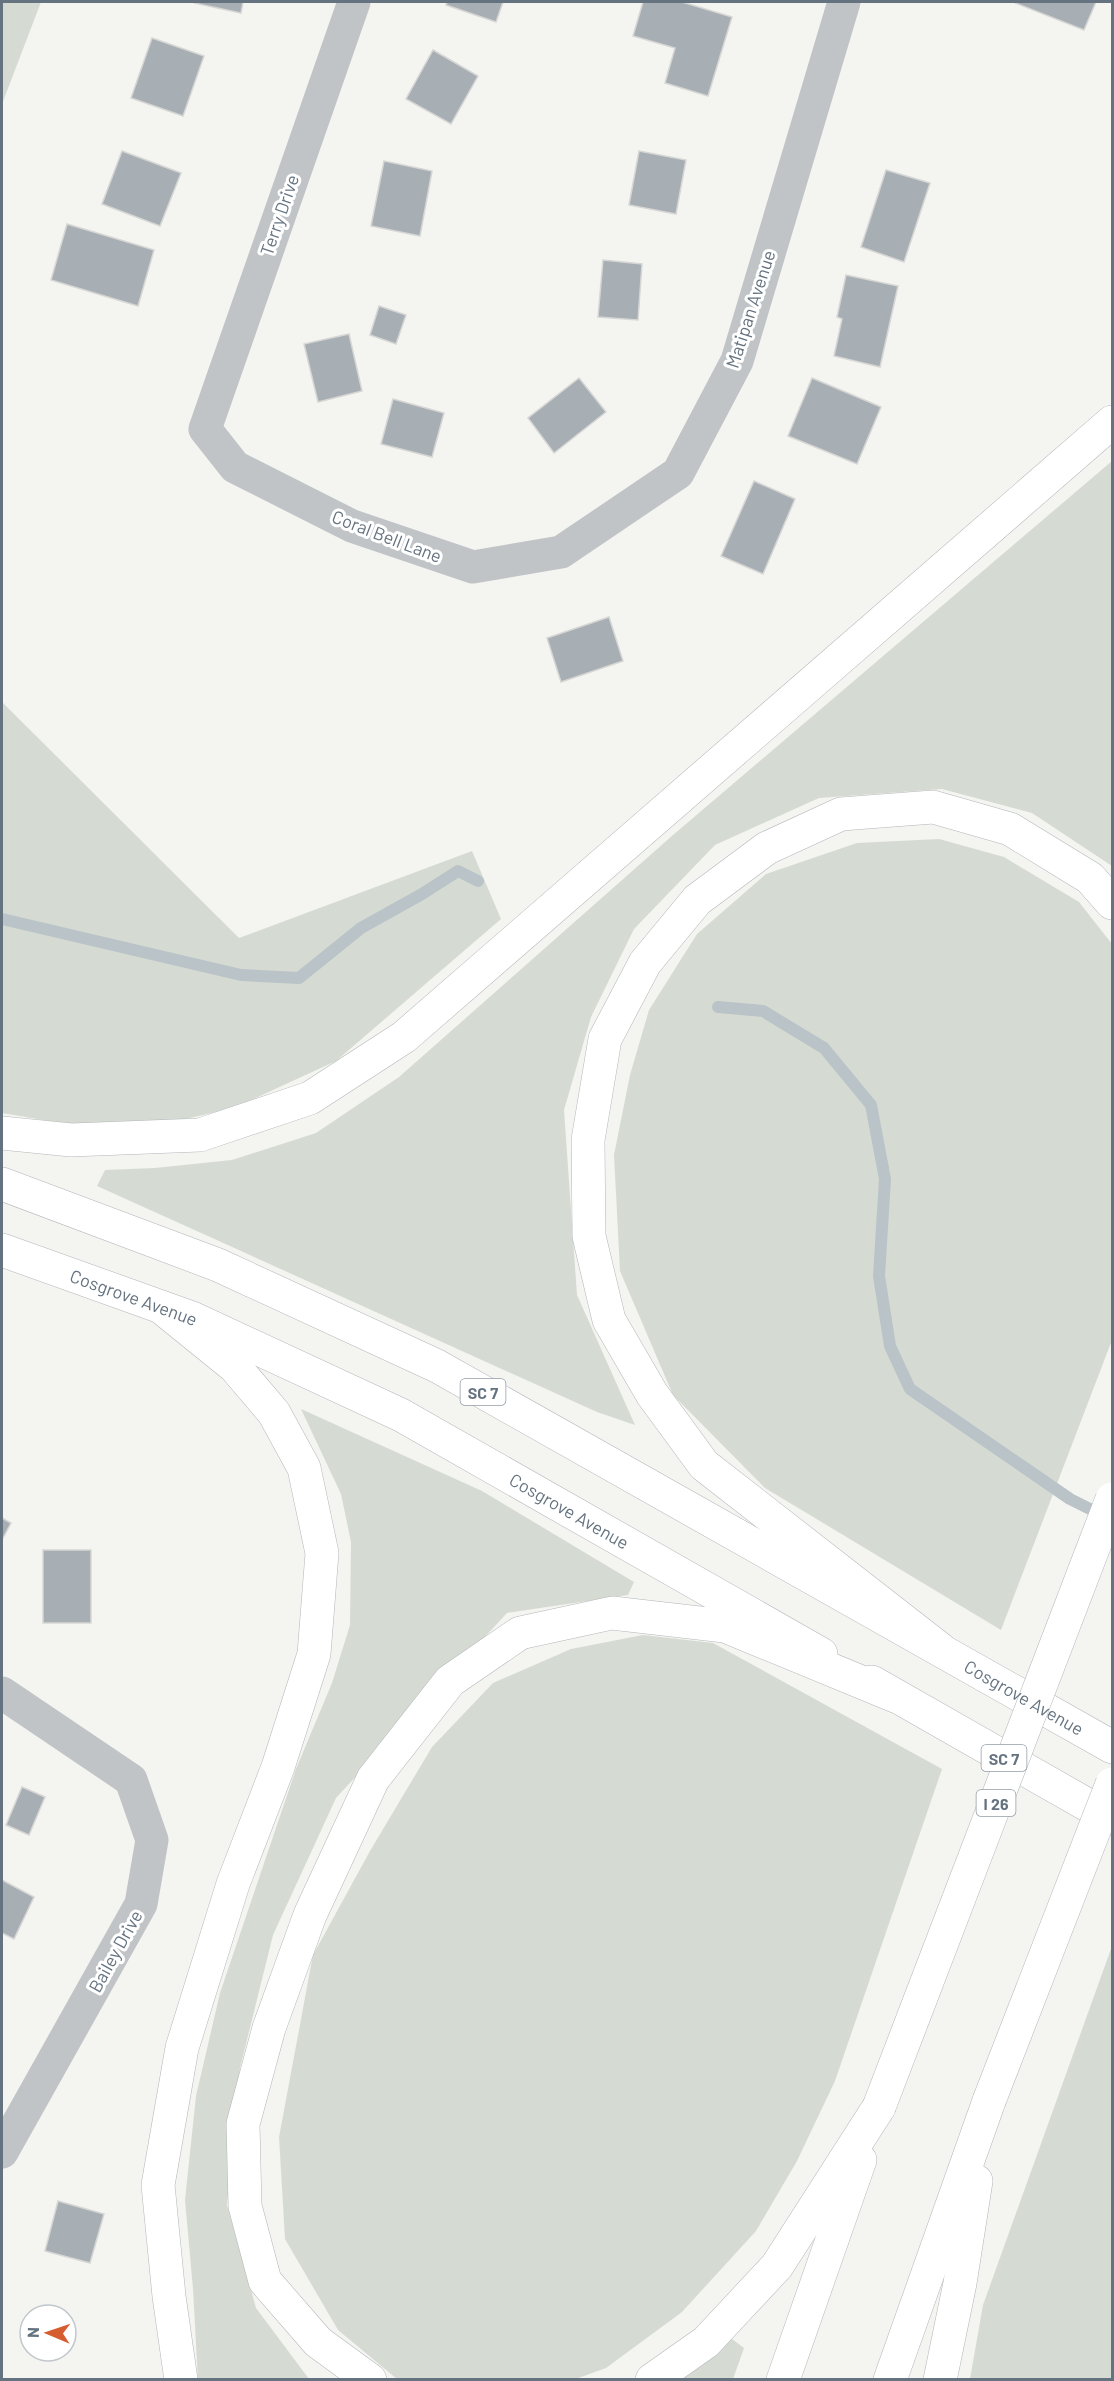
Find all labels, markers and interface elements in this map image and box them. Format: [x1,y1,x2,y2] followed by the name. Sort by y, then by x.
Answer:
[255,172,303,258] street label: Terry Drive
[721,247,779,371] street label: Matipan Avenue
[329,505,445,567] street label: Coral Bell Lane
[67,1264,201,1330] street label: Cosgrove Avenue
[460,1379,506,1405] road number: SC 7
[506,1468,633,1553] street label: Cosgrove Avenue
[960,1655,1088,1740] street label: Cosgrove Avenue
[982,1745,1026,1771] road number: SC 7
[976,1790,1016,1816] road number: I 26
[83,1906,147,1996] street label: Bailey Drive
[18,2303,78,2363] north arrow
[23,2327,42,2338] text: N

